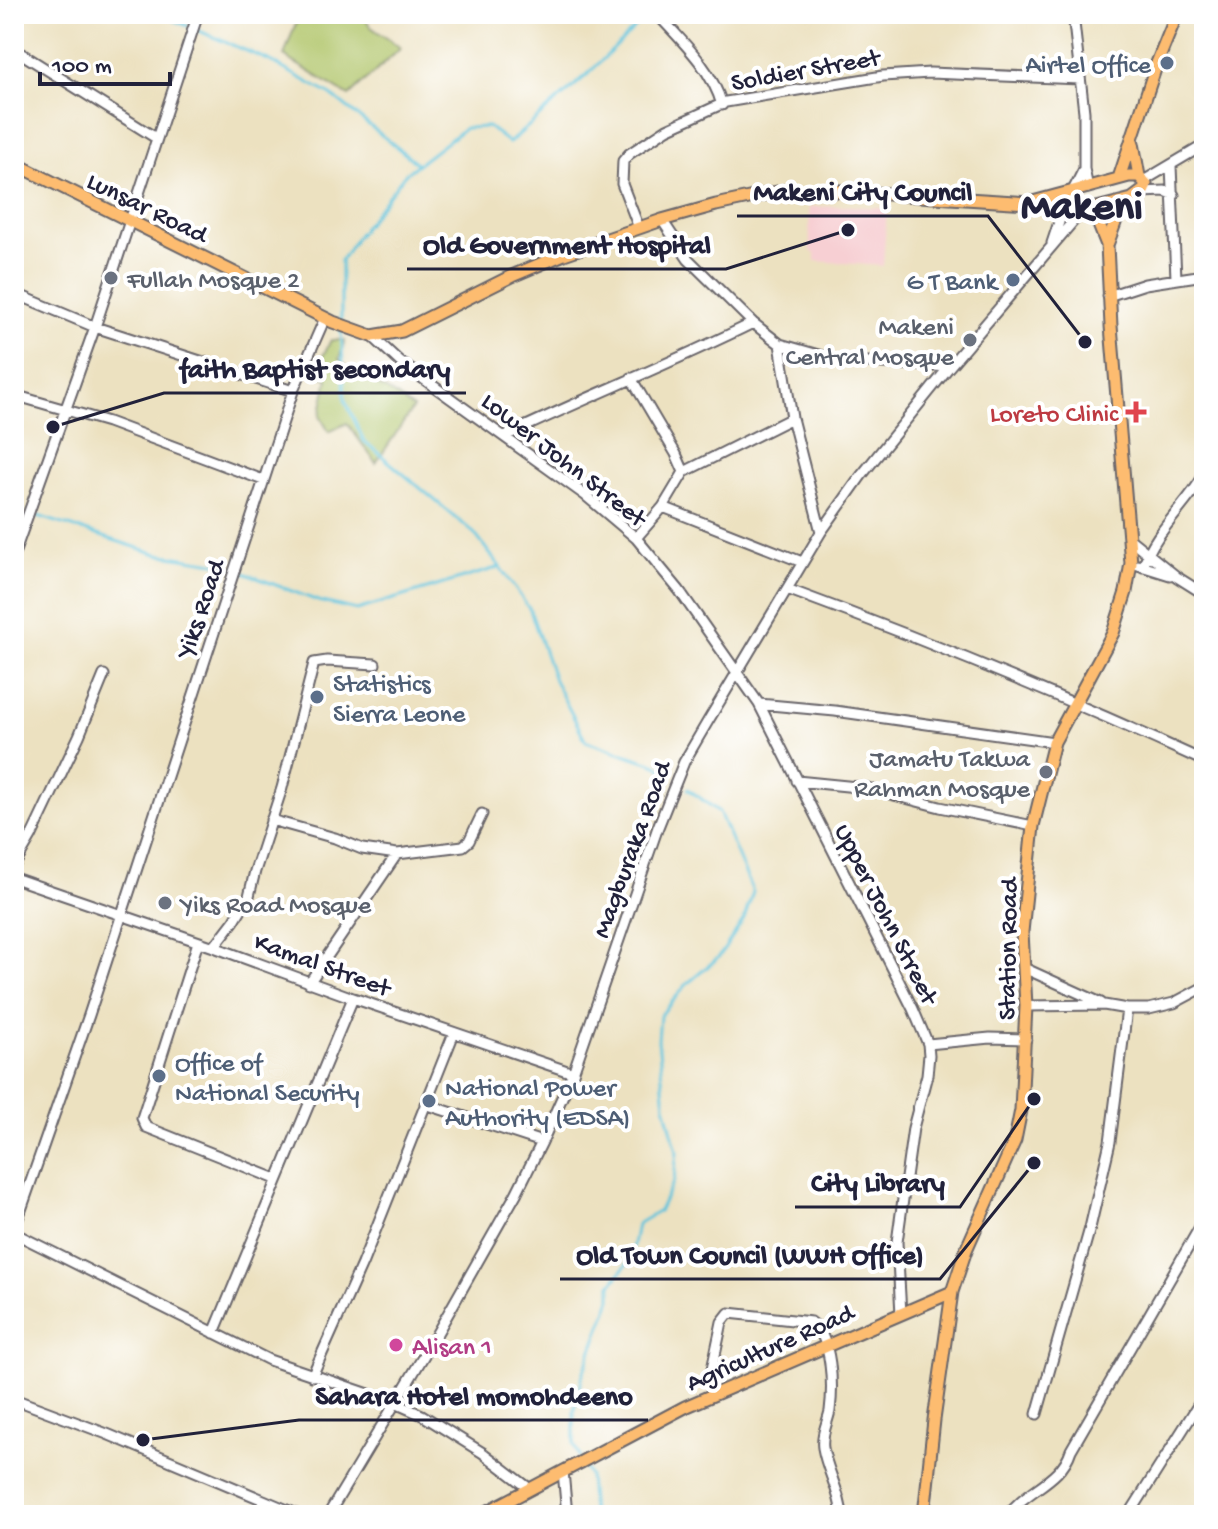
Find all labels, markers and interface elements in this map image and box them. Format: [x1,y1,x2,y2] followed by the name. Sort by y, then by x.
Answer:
[40,36,170,86] scale bar
[729,44,885,101] street label: Soldier Street
[1025,52,1152,83] place label: Airtel Office
[51,53,112,82] text: 100 m
[1158,54,1176,72] marker: Airtel Office
[737,164,988,216] callout: Makeni City Council
[81,168,213,253] street label: Lunsar Road
[754,178,972,211] text: Makeni City Council
[1021,185,1143,234] district label: Makeni
[407,217,726,269] callout: Old Government Hospital
[423,231,711,264] text: Old Government Hospital
[126,267,300,298] place label: Fullah Mosque 2
[102,269,120,287] marker: Fullah Mosque 2
[907,269,999,300] place label: G T Bank
[1004,271,1022,289] marker: G T Bank
[786,314,955,375] place label: Makeni Central Mosque
[961,331,979,349] marker: Makeni Central Mosque
[164,341,466,393] callout: faith Baptist secondary
[178,355,450,388] text: faith Baptist secondary
[473,387,653,537] street label: Lower John Street
[990,401,1119,432] place label: Loreto Clinic
[1125,401,1147,423] marker: Loreto Clinic
[171,555,235,665] street label: Yiks Road
[333,671,466,732] place label: Statistics Sierra Leone
[308,688,326,706] marker: Statistics Sierra Leone
[854,746,1032,807] place label: Jamatu Takwa Rahman Mosque
[588,756,681,943] street label: Magburaka Road
[1037,763,1055,781] marker: Jamatu Takwa Rahman Mosque
[825,820,944,1013] street label: Upper John Street
[994,876,1027,1020] street label: Station Road
[179,892,372,923] place label: Yiks Road Mosque
[156,894,174,912] marker: Yiks Road Mosque
[249,928,396,1007] street label: Kamal Street
[175,1050,360,1111] place label: Office of National Security
[150,1067,168,1085] marker: Office of National Security
[445,1075,630,1136] place label: National Power Authority (EDSA)
[420,1092,438,1110] marker: National Power Authority (EDSA)
[795,1155,960,1207] callout: City Library
[811,1169,945,1202] text: City Library
[560,1227,940,1279] callout: Old Town Council (WWH Office)
[576,1241,924,1274] text: Old Town Council (WWH Office)
[682,1299,861,1401] street label: Agriculture Road
[412,1334,492,1365] place label: Alisan 1
[387,1336,405,1354] marker: Alisan 1
[299,1368,648,1420] callout: Sahara Hotel momohdeeno
[315,1382,633,1415] text: Sahara Hotel momohdeeno

